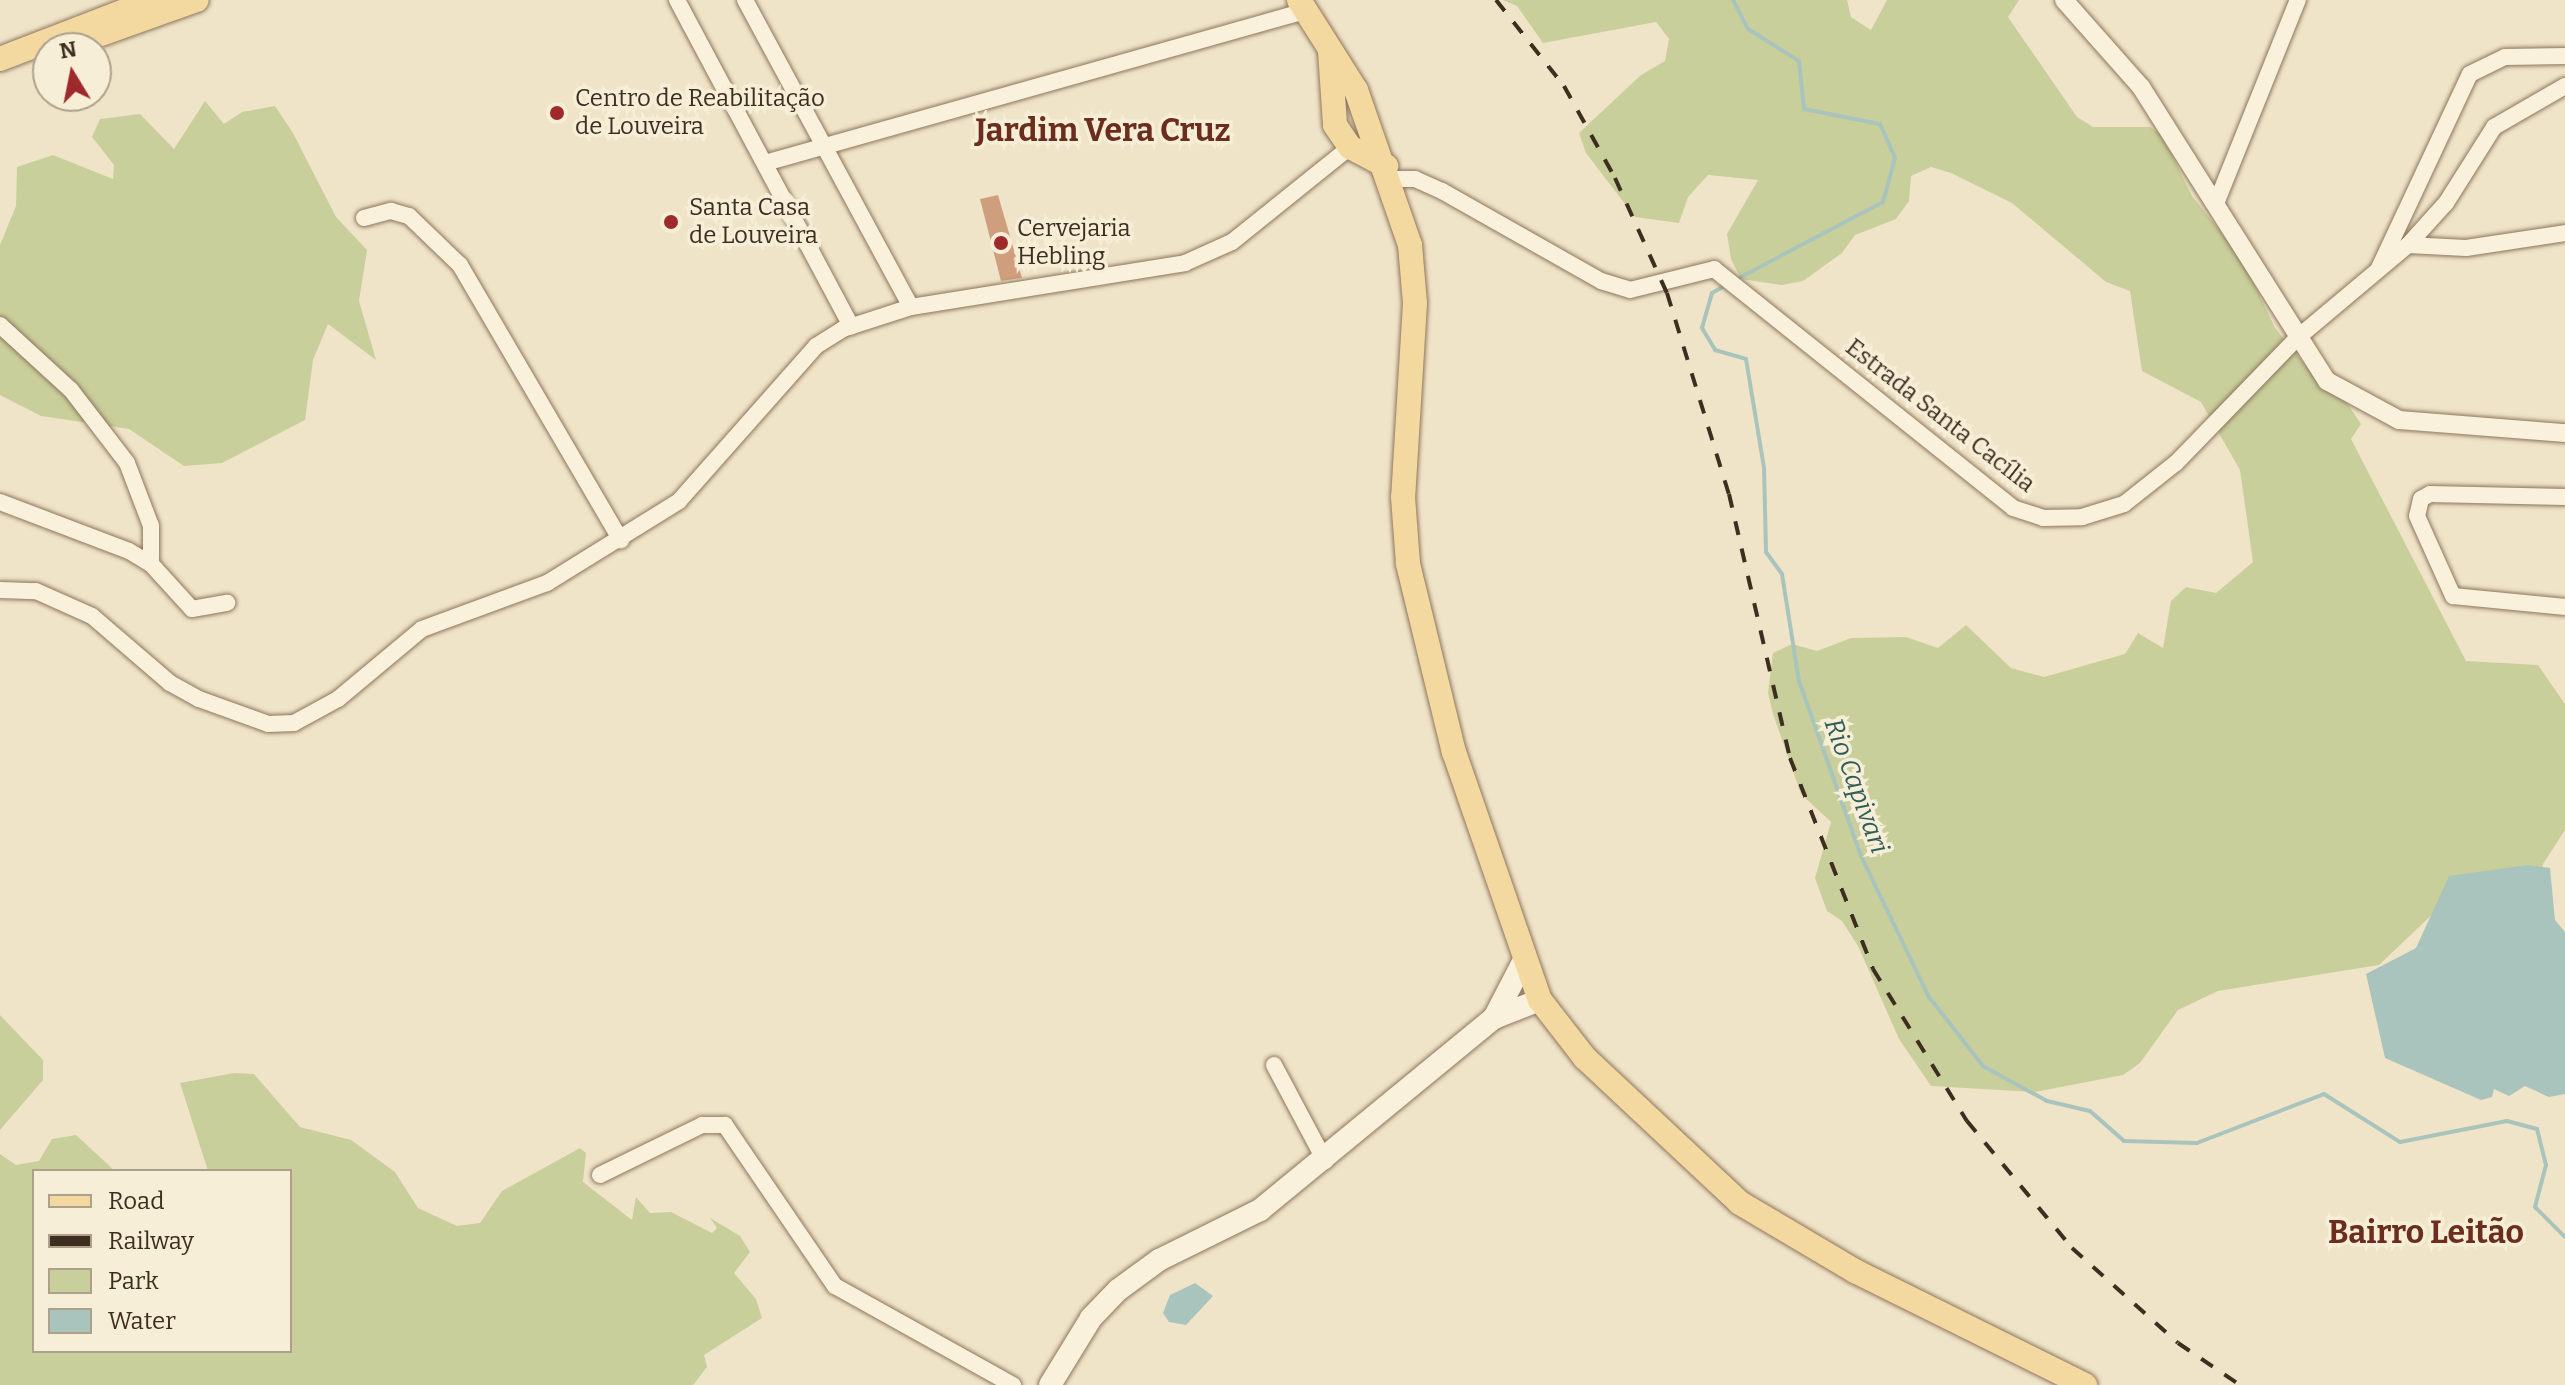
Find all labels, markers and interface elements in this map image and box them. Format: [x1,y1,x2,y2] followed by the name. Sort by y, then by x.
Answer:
[32,32,112,112] north arrow
[57,35,79,65] text: N
[575,85,825,141] place label: Centro de Reabilitação de Louveira
[546,102,568,124] marker: Centro de Reabilitação de Louveira
[975,111,1231,149] district label: Jardim Vera Cruz
[689,194,818,250] place label: Santa Casa de Louveira
[660,211,682,233] marker: Santa Casa de Louveira
[1017,215,1131,271] place label: Cervejaria Hebling
[992,234,1010,252] marker: Cervejaria Hebling
[1840,333,2040,499] street label: Estrada Santa Cacília
[1817,714,1895,858] water label: Rio Capivari
[32,1169,292,1353] legend
[108,1187,164,1215] text: Road
[2328,1213,2524,1251] district label: Bairro Leitão
[108,1227,194,1255] text: Railway
[108,1267,159,1295] text: Park
[108,1307,176,1335] text: Water

